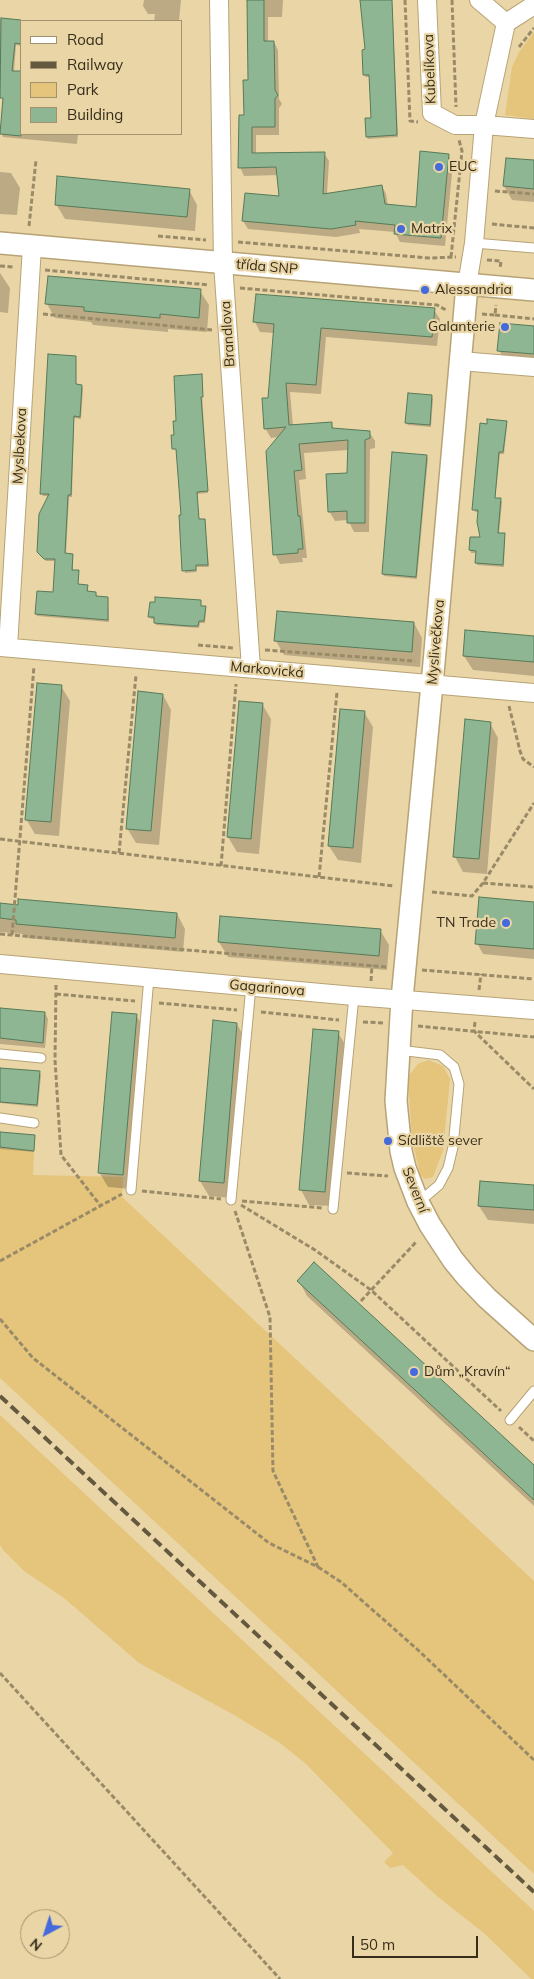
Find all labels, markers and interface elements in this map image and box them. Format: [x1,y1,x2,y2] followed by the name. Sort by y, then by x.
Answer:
[20,20,182,135] legend
[67,30,104,49] text: Road
[420,34,440,104] street label: Kubelíkova
[67,55,123,74] text: Railway
[67,80,99,99] text: Park
[67,105,123,124] text: Building
[449,159,477,175] place label: EUC
[433,161,445,173] marker: EUC
[411,221,452,237] place label: Matrix
[395,223,407,235] marker: Matrix
[235,256,299,278] street label: třída SNP
[435,282,512,298] place label: Alessandria
[419,284,431,296] marker: Alessandria
[217,300,239,368] street label: Brandlova
[428,319,495,335] place label: Galanterie
[499,321,511,333] marker: Galanterie
[10,408,30,484] street label: Myslbekova
[424,599,448,685] street label: Myslivečkova
[230,658,304,682] street label: Markovická
[437,915,496,931] place label: TN Trade
[500,917,512,929] marker: TN Trade
[229,976,305,1000] street label: Gagarinova
[398,1133,483,1149] place label: Sídliště sever
[382,1135,394,1147] marker: Sídliště sever
[398,1165,432,1215] street label: Severní
[424,1364,510,1380] place label: Dům „Kravín“
[408,1366,420,1378] marker: Dům „Kravín“
[20,1909,70,1959] north arrow
[354,1926,480,1958] scale bar
[26,1934,46,1955] text: N
[360,1935,395,1954] text: 50 m

